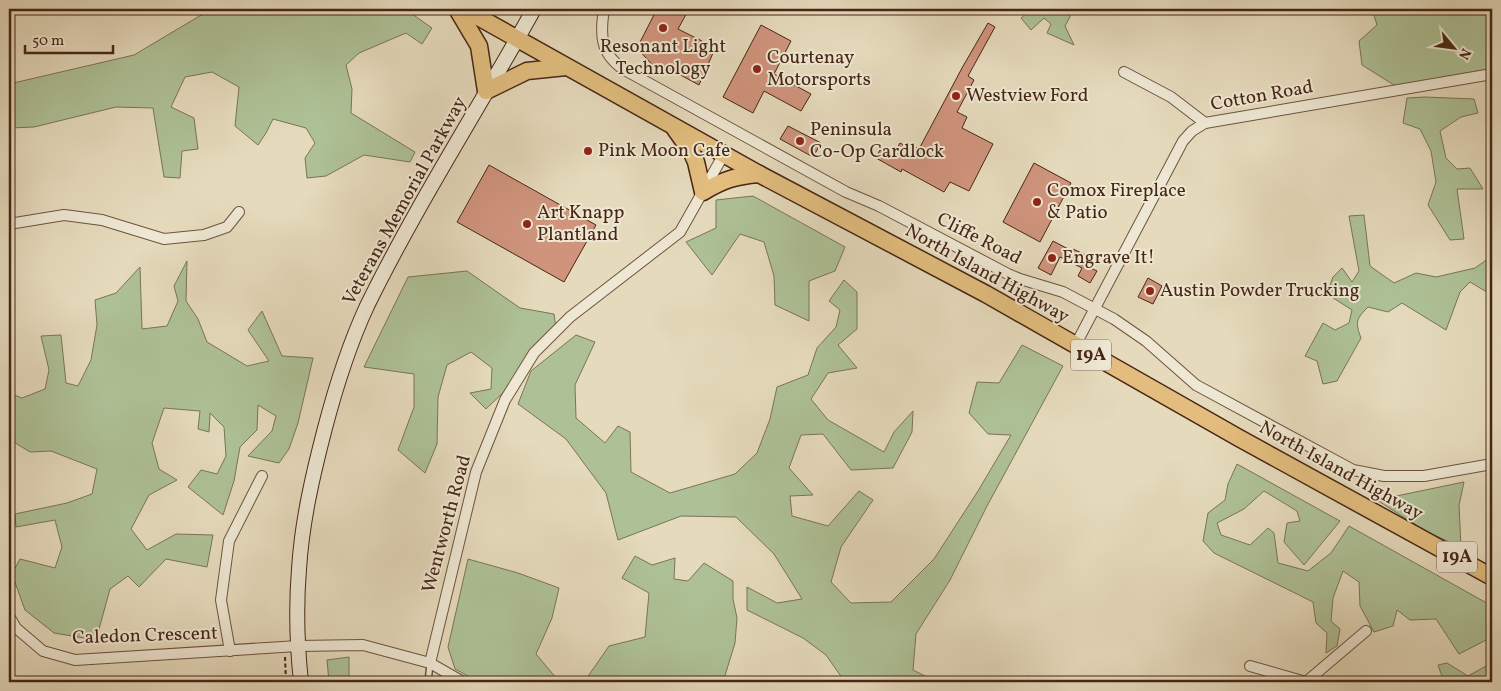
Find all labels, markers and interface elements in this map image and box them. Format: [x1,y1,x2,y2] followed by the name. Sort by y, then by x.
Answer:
[25,22,112,54] scale bar
[657,22,669,34] marker: Resonant Light Technology
[1428,22,1478,72] north arrow
[32,31,64,52] text: 50 m
[600,34,727,82] place label: Resonant Light Technology
[767,45,871,93] place label: Courtenay Motorsports
[1453,45,1475,63] text: N
[751,63,763,75] marker: Courtenay Motorsports
[1209,74,1315,118] street label: Cotton Road
[966,83,1088,109] place label: Westview Ford
[950,90,962,102] marker: Westview Ford
[337,92,473,310] street label: Veterans Memorial Parkway
[810,117,944,165] place label: Peninsula Co-Op Cardlock
[794,135,806,147] marker: Peninsula Co-Op Cardlock
[598,138,730,164] place label: Pink Moon Cafe
[582,145,594,157] marker: Pink Moon Cafe
[1047,178,1186,226] place label: Comox Fireplace & Patio
[1031,196,1043,208] marker: Comox Fireplace & Patio
[537,200,624,248] place label: Art Knapp Plantland
[932,206,1026,272] street label: Cliffe Road
[521,218,533,230] marker: Art Knapp Plantland
[900,218,1074,330] street label: North Island Highway
[1062,245,1155,271] place label: Engrave It!
[1046,252,1058,264] marker: Engrave It!
[1160,278,1360,304] place label: Austin Powder Trucking
[1144,285,1156,297] marker: Austin Powder Trucking
[1071,340,1111,370] road number: 19A
[1254,415,1428,527] street label: North Island Highway
[416,452,478,596] street label: Wentworth Road
[1437,542,1477,572] road number: 19A
[72,620,219,652] street label: Caledon Crescent

